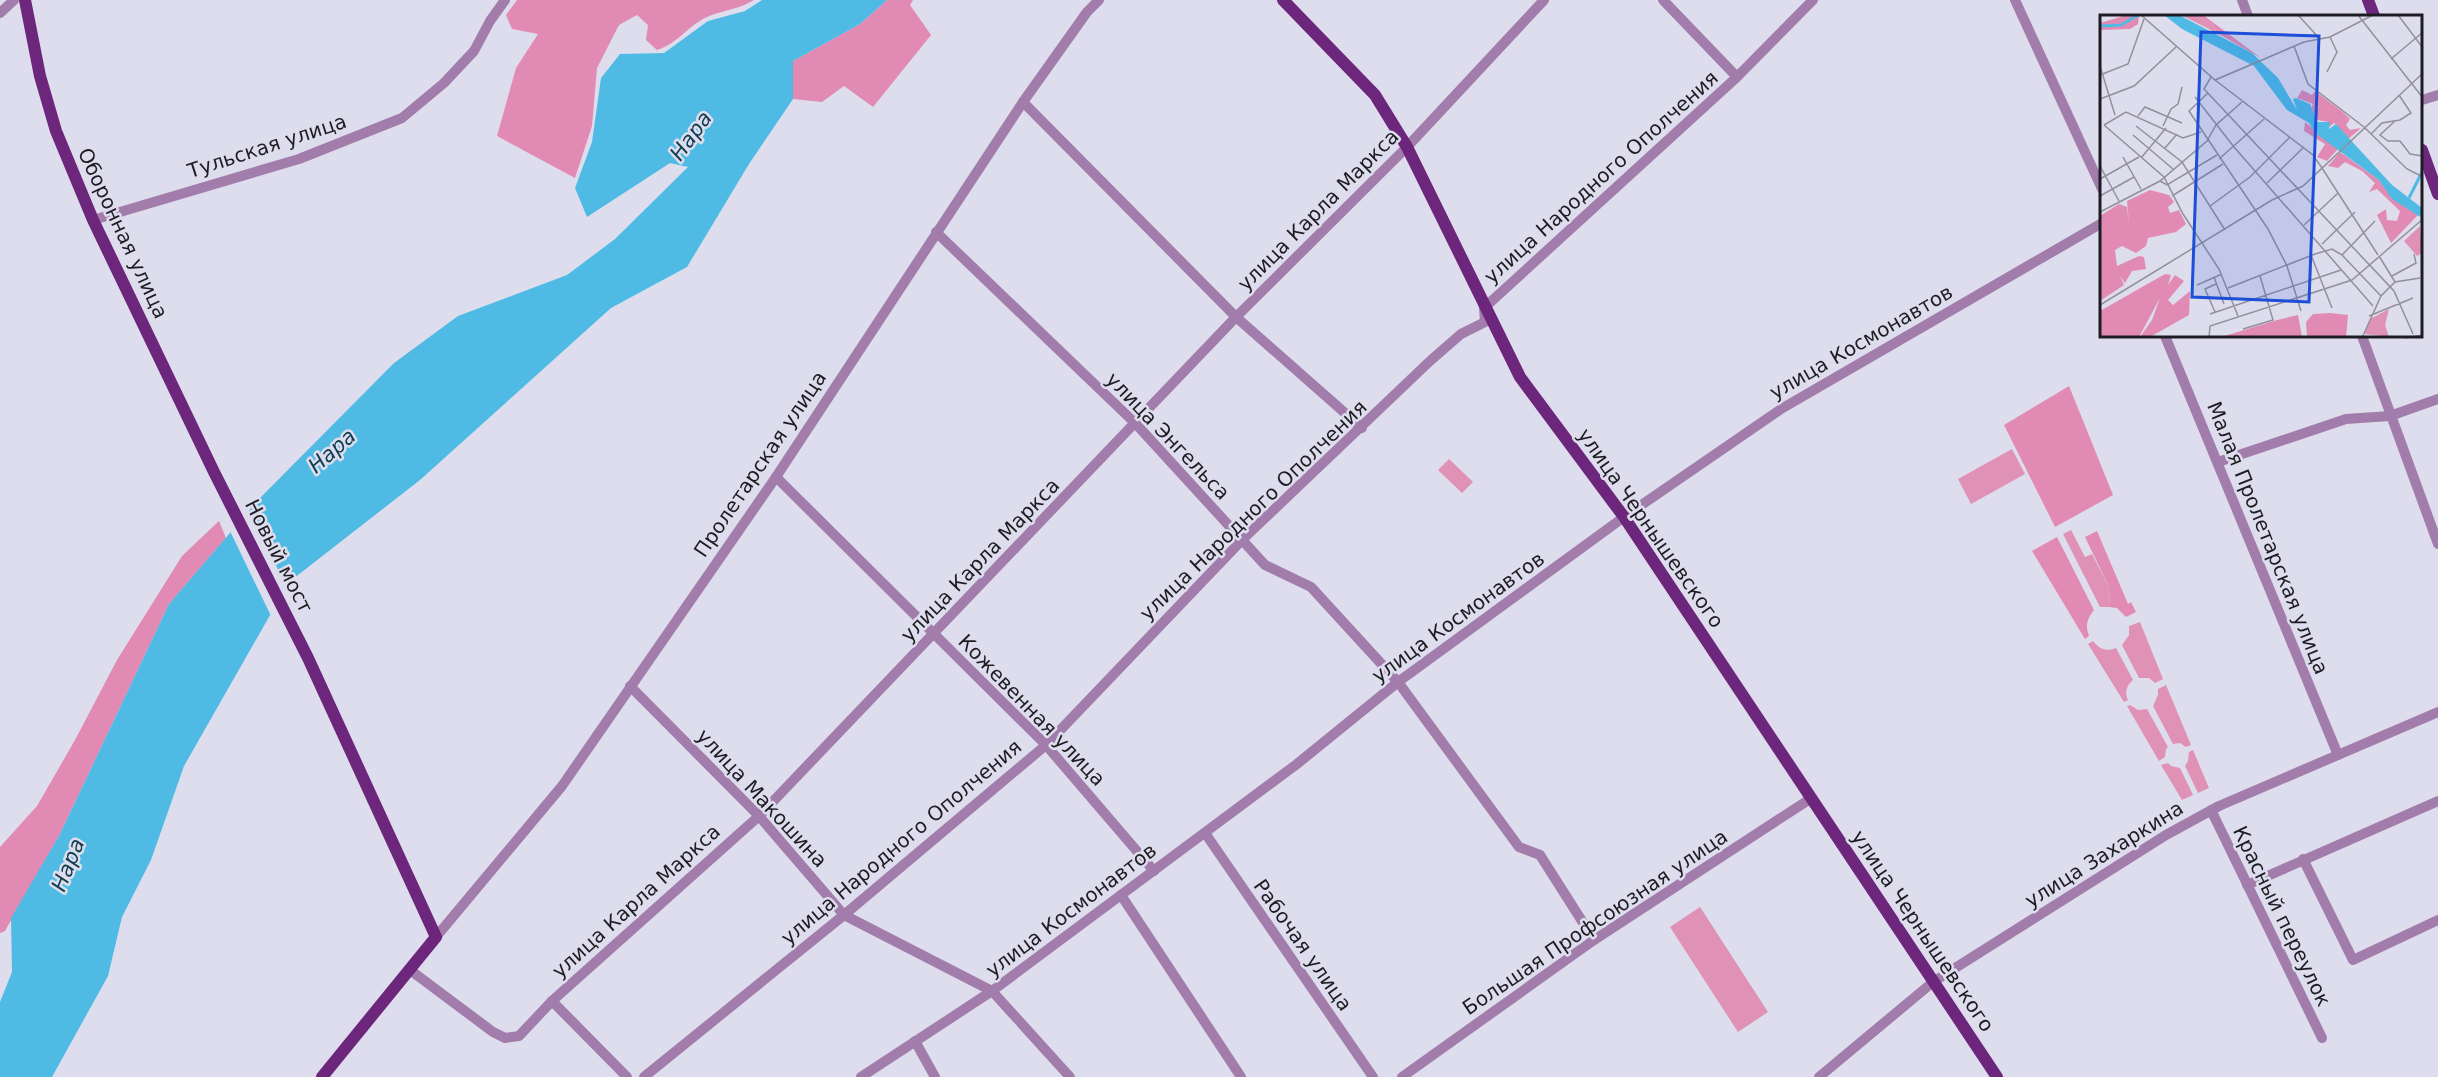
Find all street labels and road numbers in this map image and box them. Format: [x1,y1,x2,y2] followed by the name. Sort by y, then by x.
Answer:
[1479,66,1723,288] street label: улица Народного Ополчения
[183,109,350,183] street label: Тульская улица
[1232,124,1404,296] street label: улица Карла Маркса
[73,144,173,322] street label: Оборонная улица
[1765,280,1957,404] street label: улица Космонавтов
[689,367,831,561] street label: Пролетарская улица
[1101,367,1235,505] street label: улица Энгельса
[1134,395,1372,625] street label: улица Народного Ополчения
[2202,398,2334,678] street label: Малая Пролетарская улица
[1573,424,1729,632] street label: улица Чернышевского
[896,473,1064,647] street label: улица Карла Маркса
[240,495,318,617] street label: Новый мост
[1367,546,1549,688] street label: улица Космонавтов
[954,629,1110,791] street label: Кожевенная улица
[692,724,832,872] street label: улица Макошина
[776,734,1026,950] street label: улица Народного Ополчения
[2020,796,2188,912] street label: улица Захаркина
[547,819,725,983] street label: улица Карла Маркса
[2228,822,2336,1010] street label: Красный переулок
[1458,824,1732,1020] street label: Большая Профсоюзная улица
[1847,826,1999,1036] street label: улица Чернышевского
[981,838,1161,982] street label: улица Космонавтов
[1249,875,1357,1015] street label: Рабочая улица

